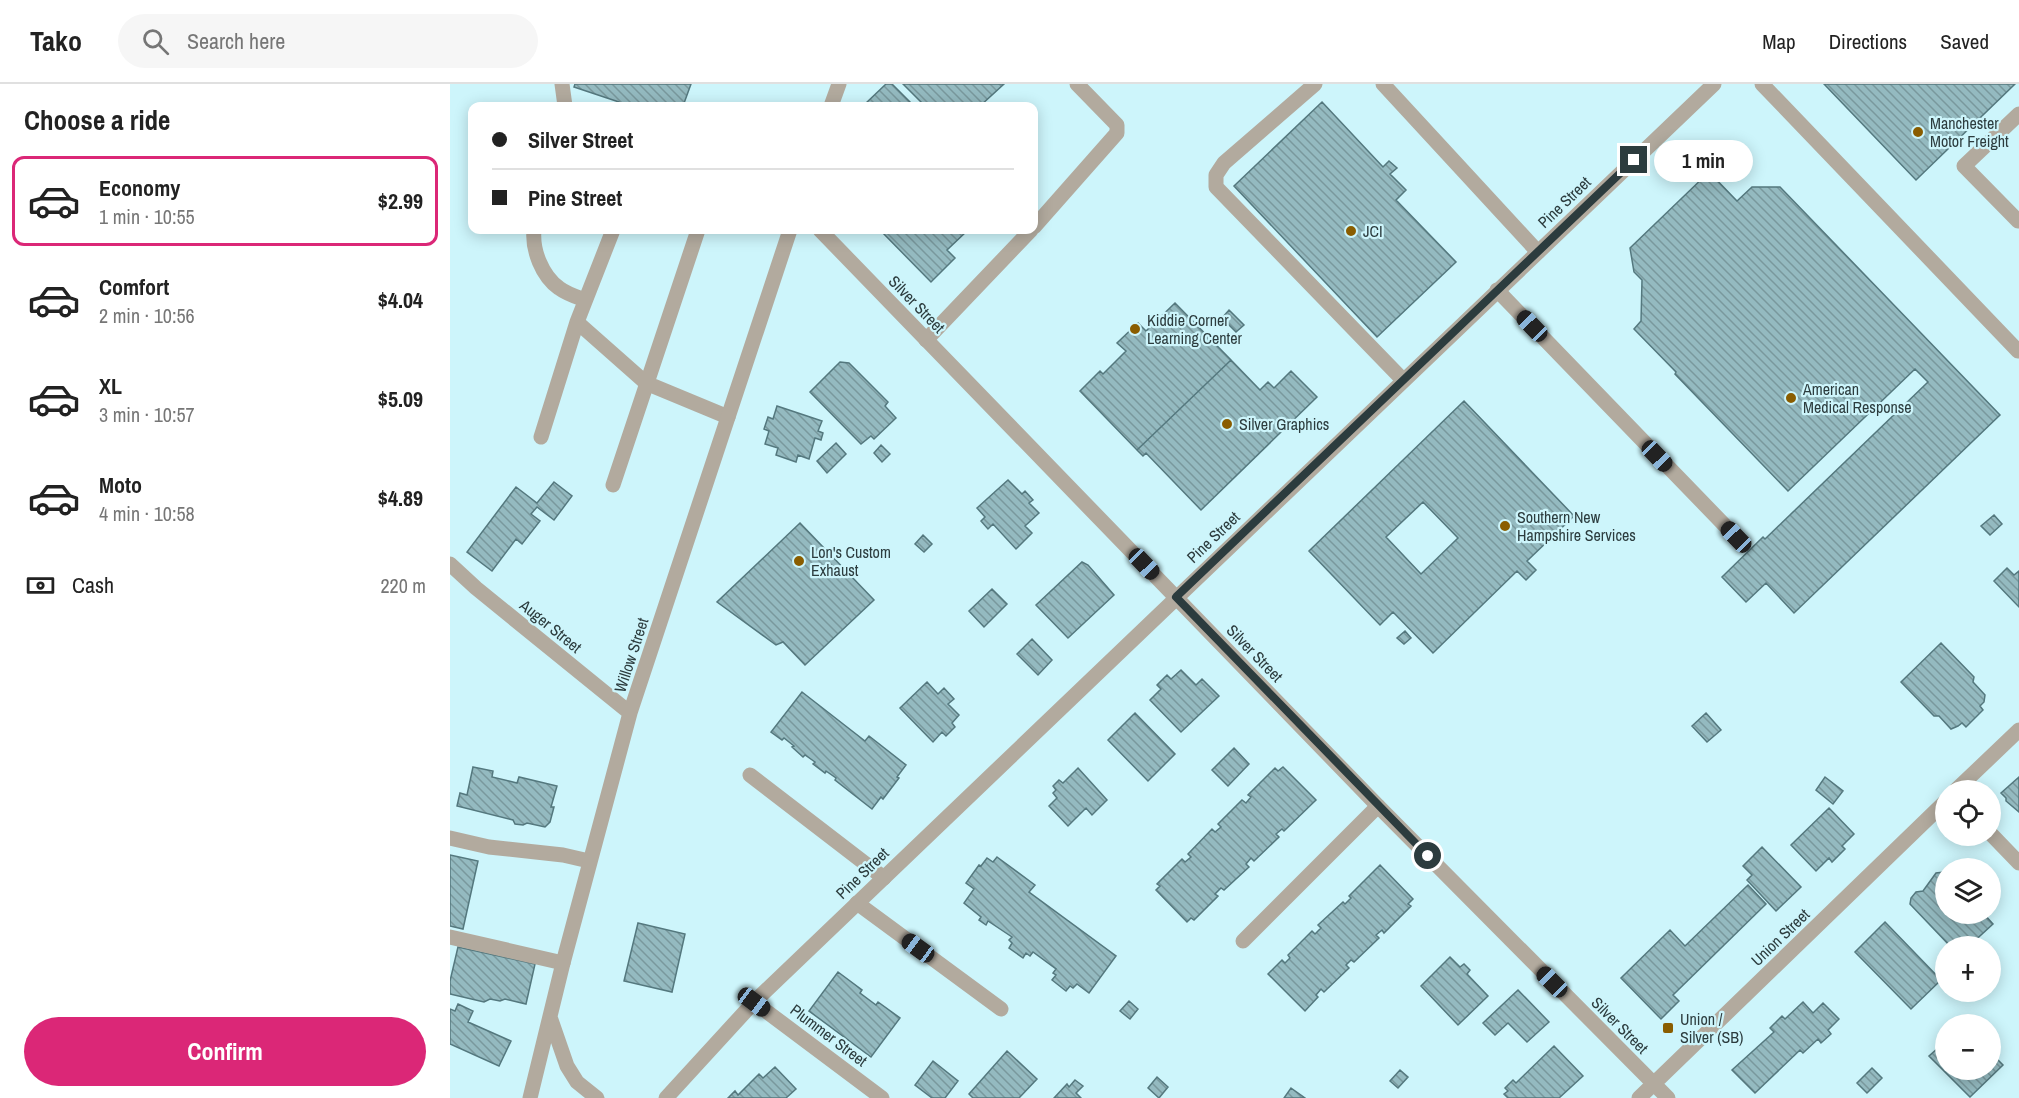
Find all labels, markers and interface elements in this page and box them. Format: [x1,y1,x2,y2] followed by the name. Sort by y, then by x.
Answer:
[118,14,538,68] search box
[30,22,82,60] text: Tako
[139,25,172,58] icon: search
[187,26,285,56] text: Search here
[1762,27,1796,56] text: Map
[1829,27,1907,56] text: Directions
[1940,27,1989,56] text: Saved
[24,102,170,138] text: Choose a ride
[1930,112,2009,152] place label: Manchester Motor Freight
[528,125,633,155] text: Silver Street
[1911,125,1925,139] marker: Manchester Motor Freight
[1655,139,1754,181] callout: 1 min
[1620,146,1647,173] route end
[1682,147,1725,174] text: 1 min
[1533,171,1596,233] street label: Pine Street
[99,173,180,203] text: Economy
[27,174,81,228] icon: car
[528,183,622,213] text: Pine Street
[378,186,423,216] text: $2.99
[99,203,195,230] text: 1 min · 10:55
[1363,220,1383,242] place label: JCI
[1344,224,1358,238] marker: JCI
[884,270,950,338] street label: Silver Street
[99,272,169,302] text: Comfort
[27,273,81,327] icon: car
[378,285,423,315] text: $4.04
[99,302,195,329] text: 2 min · 10:56
[1513,307,1551,345] car
[1147,309,1242,349] place label: Kiddie Corner Learning Center
[1128,322,1142,336] marker: Kiddie Corner Learning Center
[99,371,122,401] text: XL
[27,372,81,426] icon: car
[1802,378,1912,418] place label: American Medical Response
[378,384,423,414] text: $5.09
[1784,391,1798,405] marker: American Medical Response
[99,401,195,428] text: 3 min · 10:57
[1239,413,1329,435] place label: Silver Graphics
[1220,417,1234,431] marker: Silver Graphics
[1638,437,1676,475] car
[99,470,142,500] text: Moto
[27,471,81,525] icon: car
[378,483,423,513] text: $4.89
[99,500,195,527] text: 4 min · 10:58
[1182,506,1245,568] street label: Pine Street
[1517,506,1636,546] place label: Southern New Hampshire Services
[1717,518,1755,556] car
[1498,519,1512,533] marker: Southern New Hampshire Services
[811,541,891,581] place label: Lon's Custom Exhaust
[1125,545,1163,583] car
[792,554,806,568] marker: Lon's Custom Exhaust
[24,569,57,602] icon: cash
[72,570,114,600] text: Cash
[380,572,426,599] text: 220 m
[515,594,587,658] street label: Auger Street
[609,615,654,695] street label: Willow Street
[1222,619,1288,687] street label: Silver Street
[1935,780,2001,1080] map controls
[1935,780,2001,846] button: locate
[831,842,894,904] street label: Pine Street
[1414,842,1441,869] route start
[1935,858,2001,924] button: layers
[1746,903,1814,971] street label: Union Street
[898,930,938,966] car
[1935,936,2001,1002] button: +
[1533,963,1571,1001] car
[734,984,774,1020] car
[1587,992,1654,1059] street label: Silver Street
[786,999,872,1071] street label: Plummer Street
[1680,1008,1743,1048] place label: Union / Silver (SB)
[1935,1014,2001,1080] button: −
[24,1017,426,1086] button: Confirm
[1661,1021,1675,1035] marker: Union / Silver (SB)

